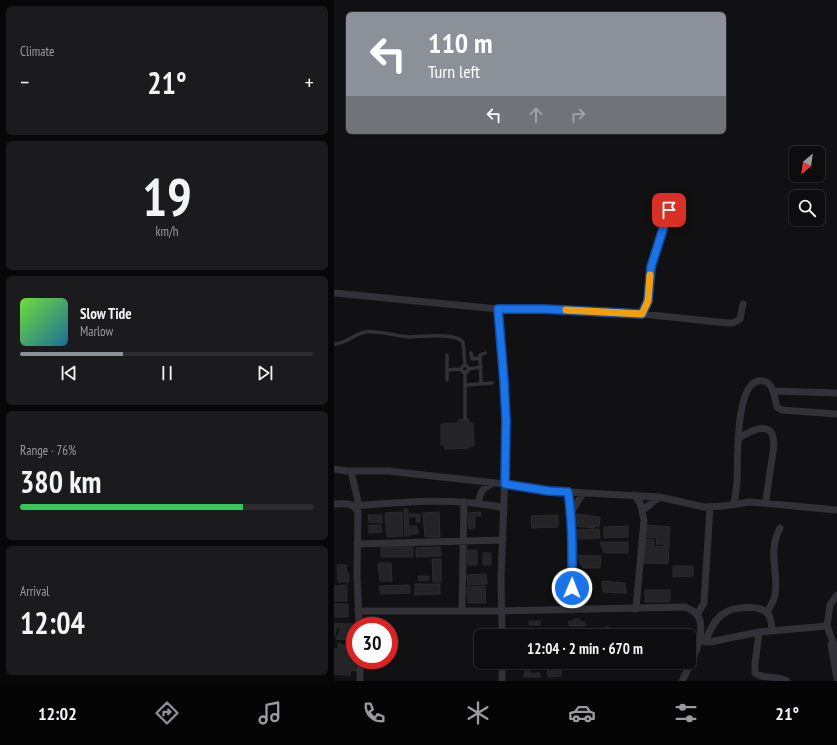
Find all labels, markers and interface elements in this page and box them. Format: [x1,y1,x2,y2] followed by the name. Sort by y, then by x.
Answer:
[428,24,492,61] text: 110 m
[362,28,414,80] icon: left
[20,43,54,60] text: Climate
[428,60,480,83] text: Turn left
[147,63,187,102] text: 21°
[20,68,29,96] text: −
[305,68,314,96] text: +
[483,104,505,126] icon: left
[525,104,547,126] icon: ahead
[567,104,589,126] icon: right
[789,146,825,182] north arrow
[789,146,825,226] map controls
[142,163,192,230] text: 19
[789,190,825,226] button: search
[652,193,686,227] pin
[658,199,680,221] icon: arrive
[155,223,179,240] text: km/h
[80,304,132,323] text: Slow Tide
[80,323,113,340] text: Marlow
[58,362,80,384] icon: previous
[156,362,178,384] icon: pause
[254,362,276,384] icon: next
[20,442,76,459] text: Range · 76%
[20,462,101,501] text: 380 km
[551,567,593,609] position arrow
[20,583,49,600] text: Arrival
[20,603,85,642] text: 12:04
[346,617,398,669] speed limit sign: 30
[527,639,643,658] text: 12:04 · 2 min · 670 m
[153,699,181,727] icon: directions
[256,699,284,727] icon: music
[360,699,388,727] icon: phone
[464,699,492,727] icon: climate
[568,699,596,727] icon: car
[672,699,700,727] icon: filters
[38,702,77,725] text: 12:02
[775,702,799,725] text: 21°

